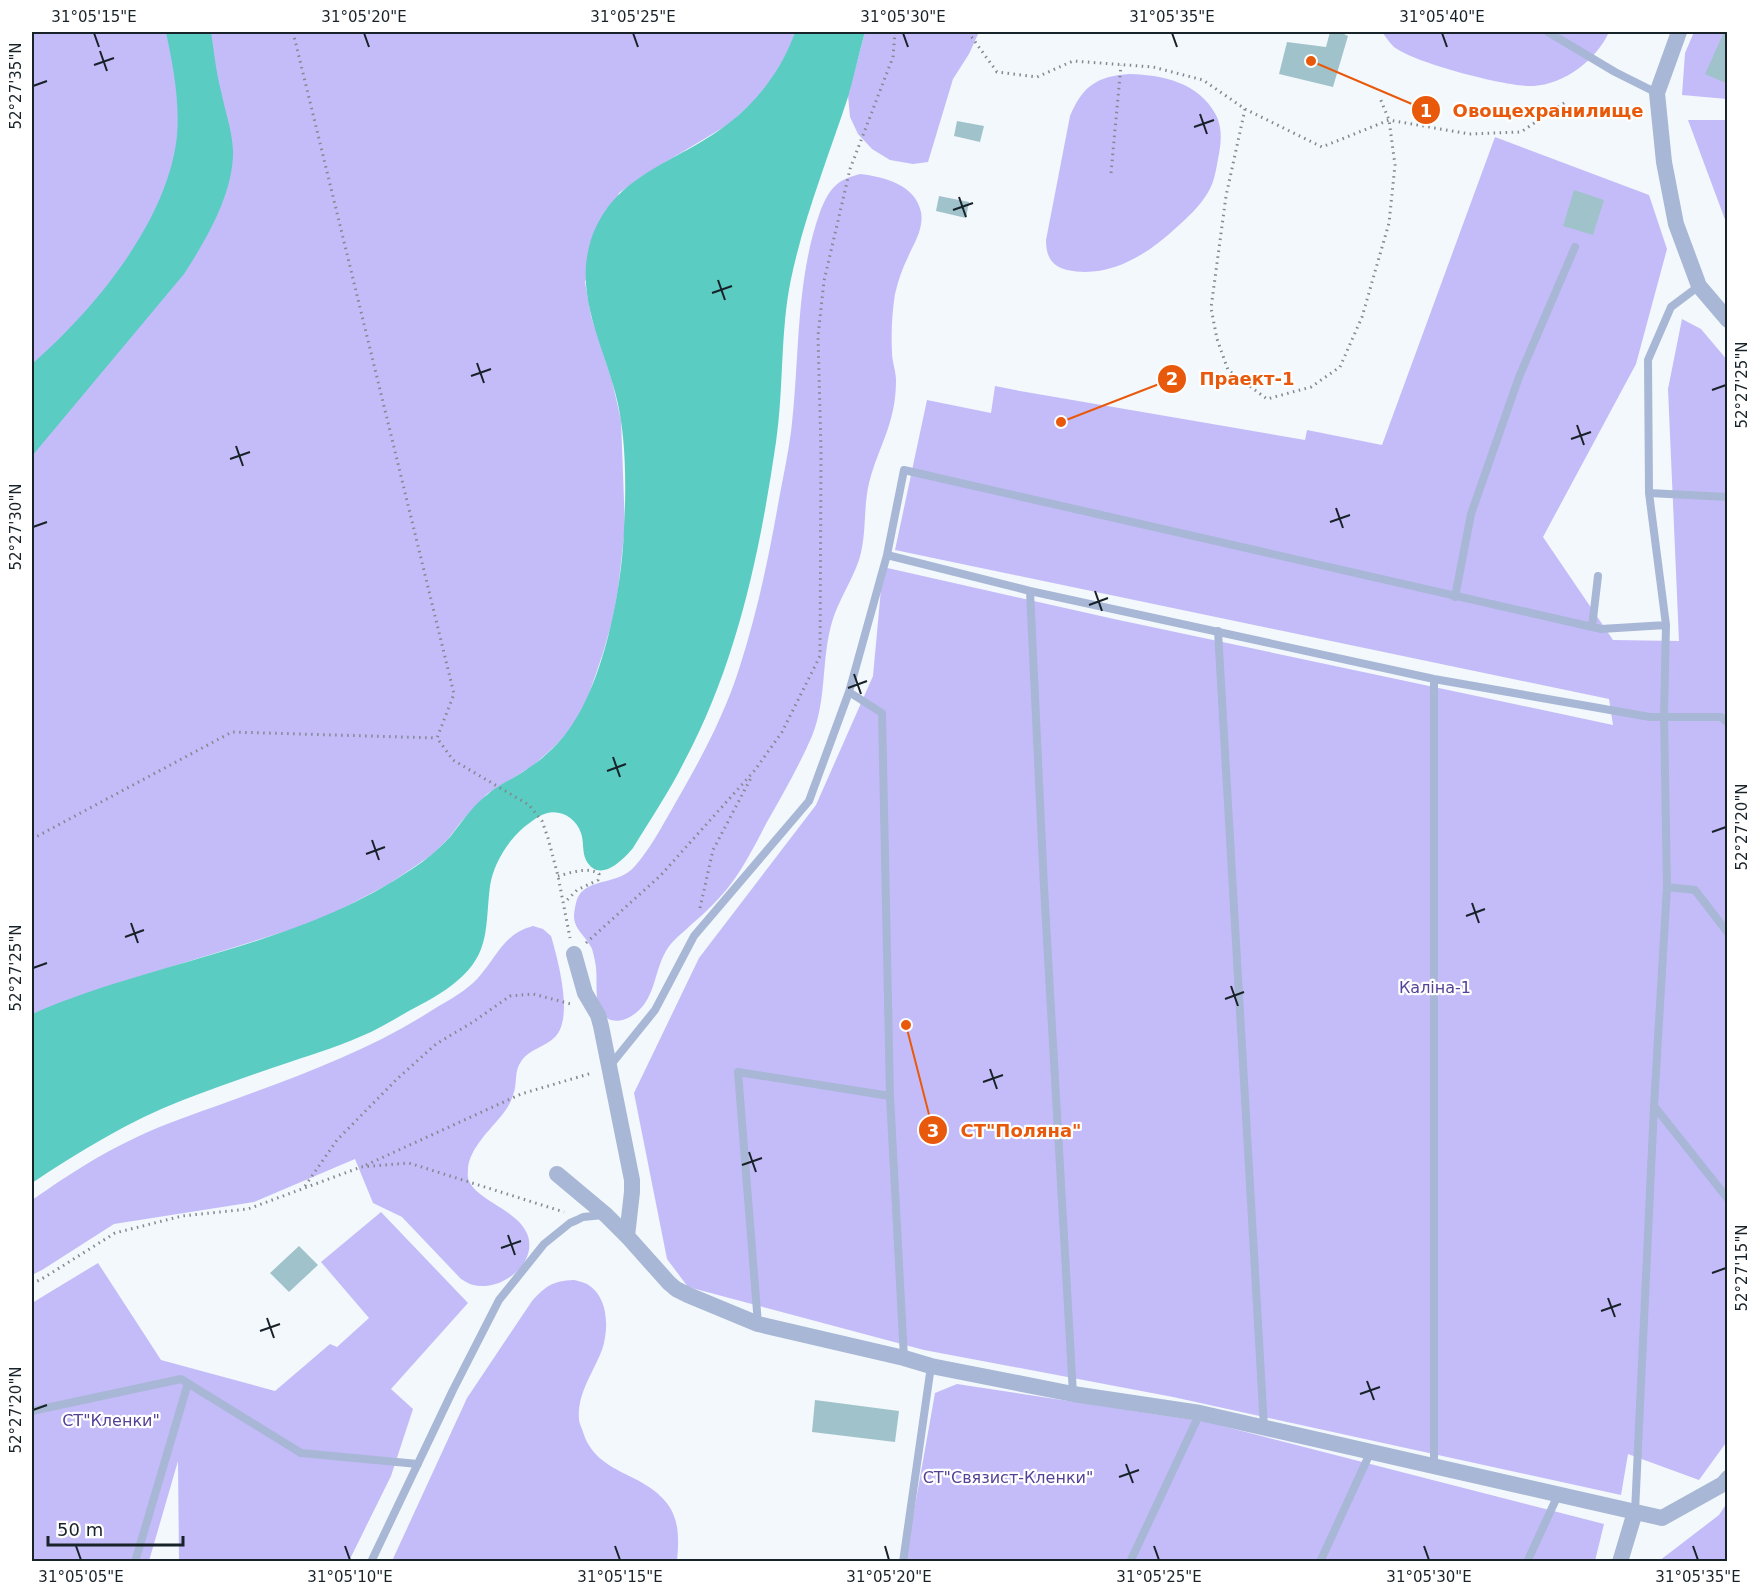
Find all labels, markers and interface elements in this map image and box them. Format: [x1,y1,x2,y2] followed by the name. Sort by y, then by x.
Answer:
[51,8,137,26] text: 31°05'15"E
[321,8,407,26] text: 31°05'20"E
[590,8,676,26] text: 31°05'25"E
[860,8,946,26] text: 31°05'30"E
[1129,8,1215,26] text: 31°05'35"E
[1399,8,1485,26] text: 31°05'40"E
[7,42,25,130] text: 52°27'35"N
[1411,92,1656,128] callout: Овощехранилище
[1420,100,1432,121] text: 1
[1453,100,1643,121] text: Овощехранилище
[1733,341,1751,429] text: 52°27'25"N
[1157,361,1306,397] callout: Праект-1
[1166,368,1178,389] text: 2
[1200,368,1294,389] text: Праект-1
[7,483,25,571] text: 52°27'30"N
[1733,783,1751,871] text: 52°27'20"N
[7,924,25,1012] text: 52°27'25"N
[1399,978,1471,997] park label: Каліна-1
[918,1112,1093,1148] callout: СТ"Поляна"
[927,1120,939,1141] text: 3
[961,1120,1082,1141] text: СТ"Поляна"
[1733,1224,1751,1312] text: 52°27'15"N
[7,1366,25,1454] text: 52°27'20"N
[62,1411,160,1430] park label: СТ"Кленки"
[923,1468,1093,1487] park label: СТ"Связист-Кленки"
[48,1509,183,1547] scale bar
[57,1519,103,1540] text: 50 m
[38,1568,124,1586] text: 31°05'05"E
[307,1568,393,1586] text: 31°05'10"E
[577,1568,663,1586] text: 31°05'15"E
[846,1568,932,1586] text: 31°05'20"E
[1116,1568,1202,1586] text: 31°05'25"E
[1386,1568,1472,1586] text: 31°05'30"E
[1655,1568,1741,1586] text: 31°05'35"E

